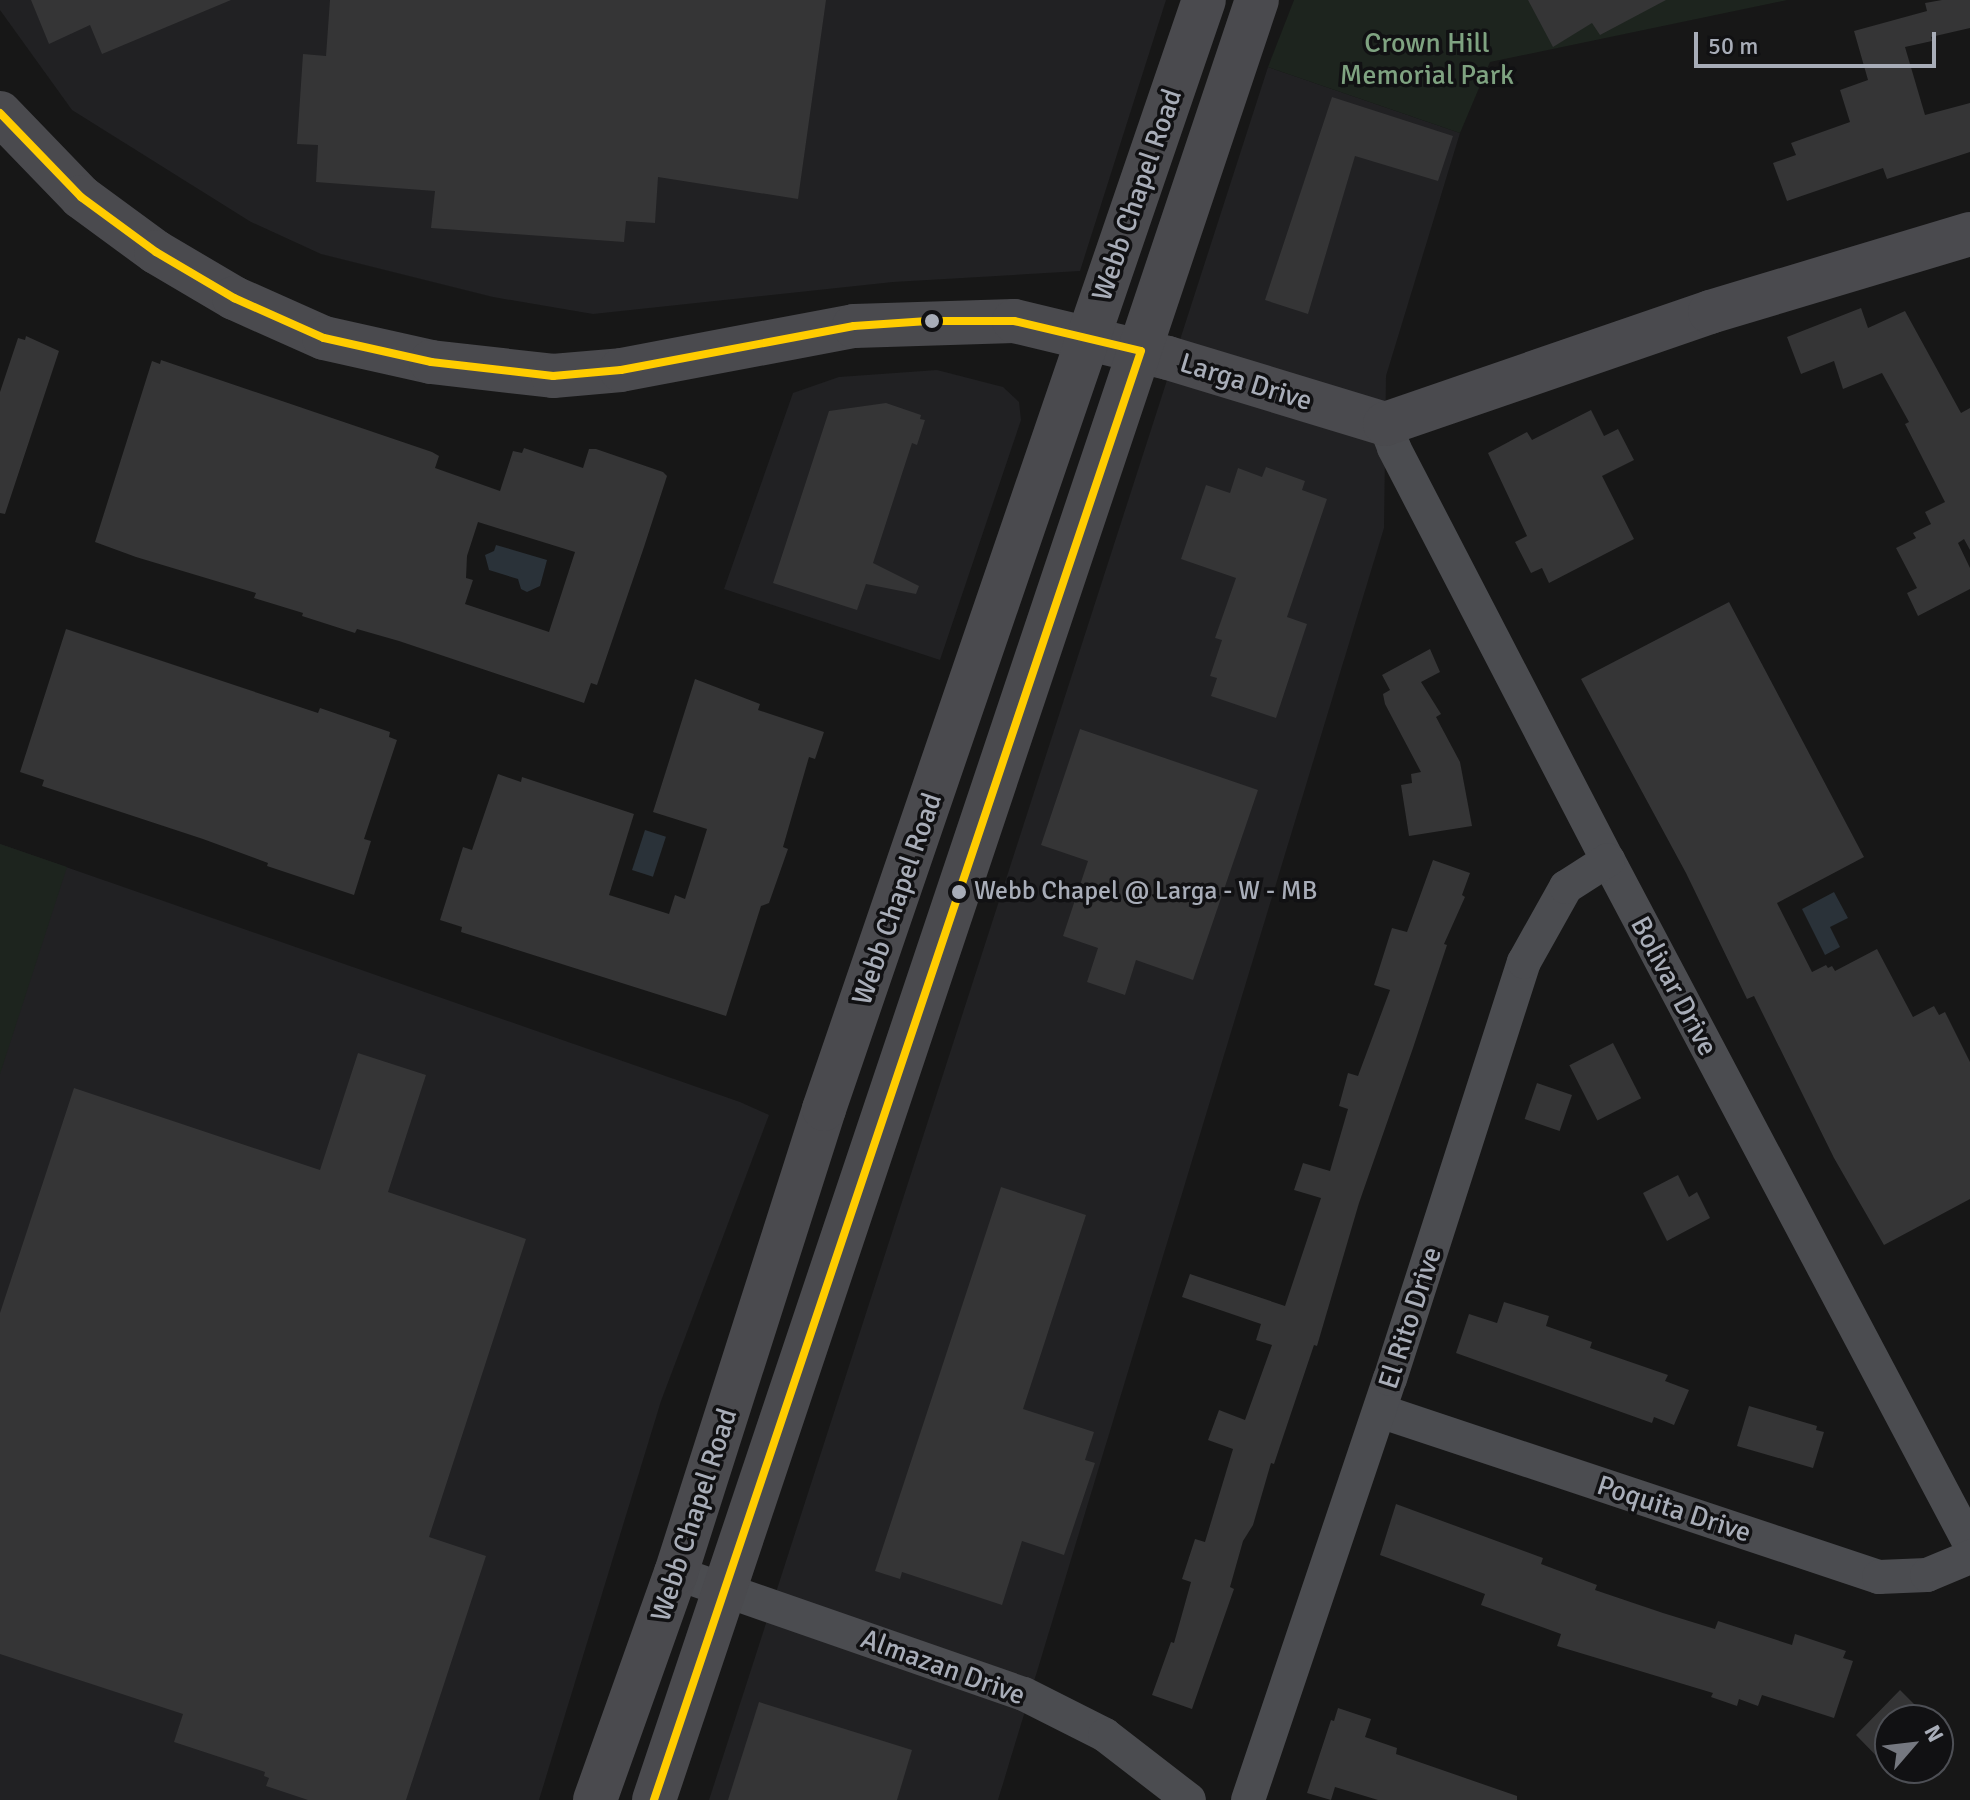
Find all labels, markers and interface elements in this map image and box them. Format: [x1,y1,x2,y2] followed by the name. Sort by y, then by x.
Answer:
[1698,16,1940,66] scale bar
[1340,26,1514,92] park label: Crown Hill Memorial Park
[1708,31,1758,61] text: 50 m
[1085,85,1189,305] street label: Webb Chapel Road
[924,313,940,329] unlabelled marker
[1176,346,1316,418] street label: Larga Drive
[845,789,949,1009] street label: Webb Chapel Road
[974,876,1317,908] place label: Webb Chapel @ Larga - W - MB
[951,884,967,900] marker: Webb Chapel @ Larga - W - MB
[1623,911,1725,1061] street label: Bolivar Drive
[1371,1243,1449,1393] street label: El Rito Drive
[644,1404,744,1626] street label: Webb Chapel Road
[1593,1468,1755,1550] street label: Poquita Drive
[856,1622,1030,1712] street label: Almazan Drive
[1874,1704,1954,1784] north arrow
[1918,1720,1949,1747] text: N

